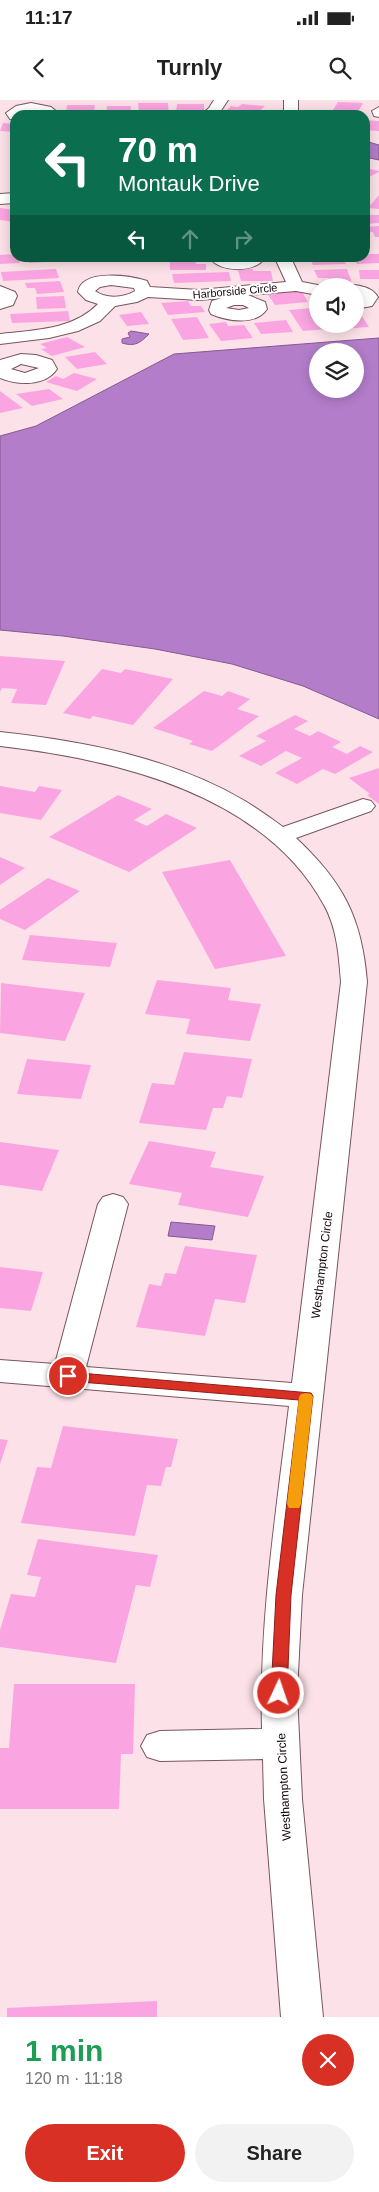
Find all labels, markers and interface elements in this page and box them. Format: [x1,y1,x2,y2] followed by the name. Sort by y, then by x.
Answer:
[25,7,73,28] text: 11:17
[25,54,53,82] icon: back
[326,54,354,82] icon: search
[157,55,222,80] text: Turnly
[35,130,100,195] icon: left
[118,130,198,169] text: 70 m
[118,171,260,196] text: Montauk Drive
[123,225,151,253] icon: left
[176,225,204,253] icon: ahead
[229,225,257,253] icon: right
[309,278,364,398] map controls
[309,278,364,333] button: sound
[192,281,278,301] street label: Harborside Circle
[309,343,364,398] button: layers
[308,1210,336,1319] street label: Westhampton Circle
[47,1355,89,1397] pin
[54,1362,82,1390] icon: arrive
[252,1666,304,1718] position arrow
[274,1732,294,1841] street label: Westhampton Circle
[25,2034,103,2067] text: 1 min
[302,2034,354,2086] button: close
[25,2070,123,2087] text: 120 m · 11:18
[25,2124,185,2182] button: Exit
[195,2124,354,2182] button: Share

